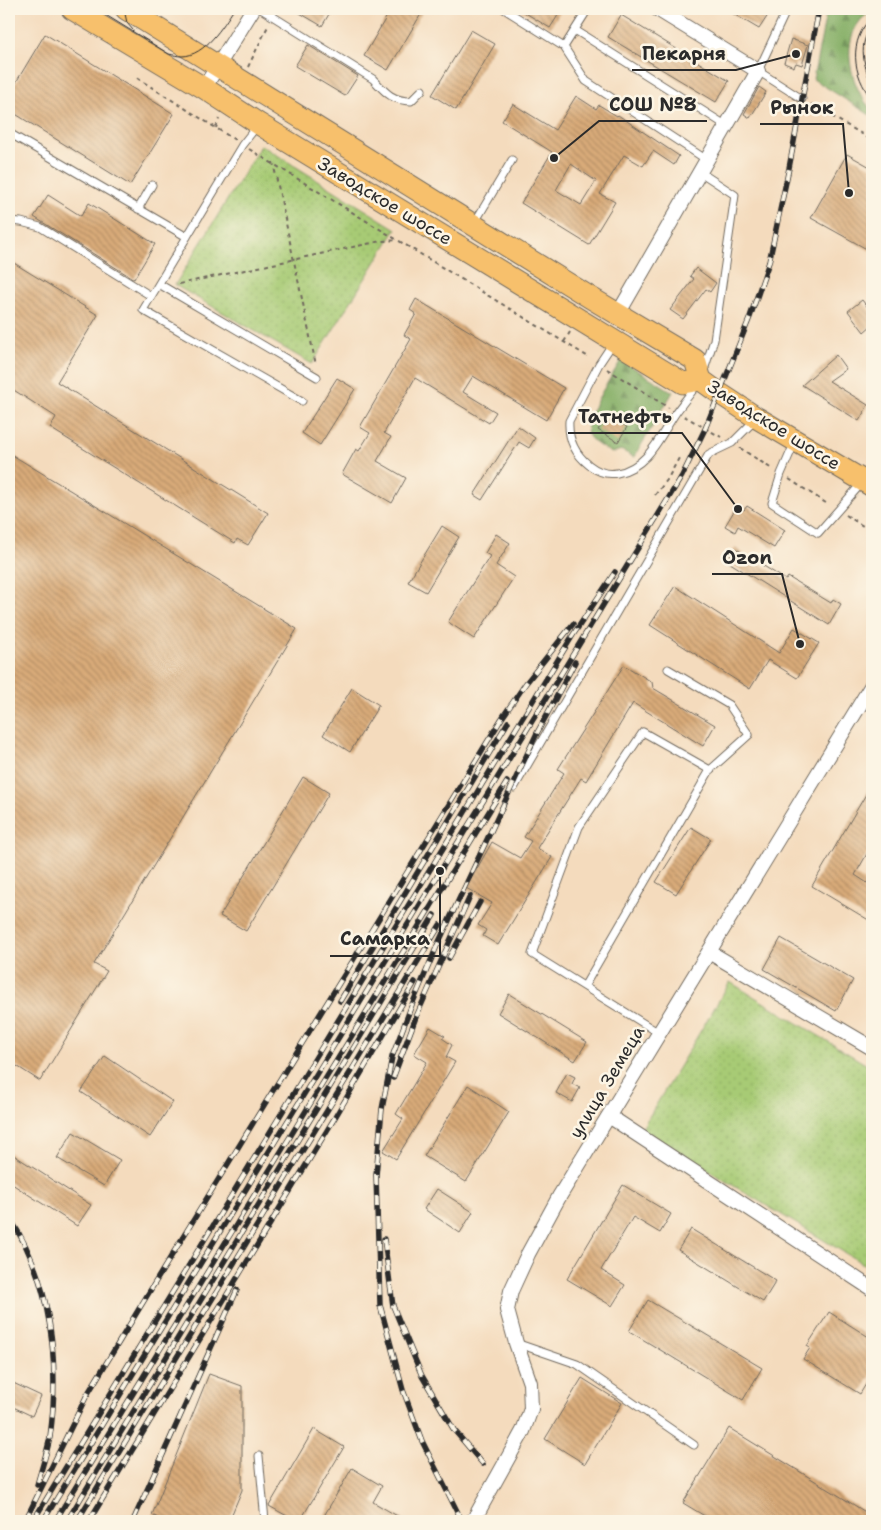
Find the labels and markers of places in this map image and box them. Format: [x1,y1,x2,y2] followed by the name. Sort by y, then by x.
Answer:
[632,36,736,70] callout: Пекарня
[599,87,707,121] callout: СОШ №8
[760,90,843,124] callout: Рынок
[568,399,682,433] callout: Татнефть
[712,540,782,574] callout: Ozon
[330,922,440,956] callout: Самарка

